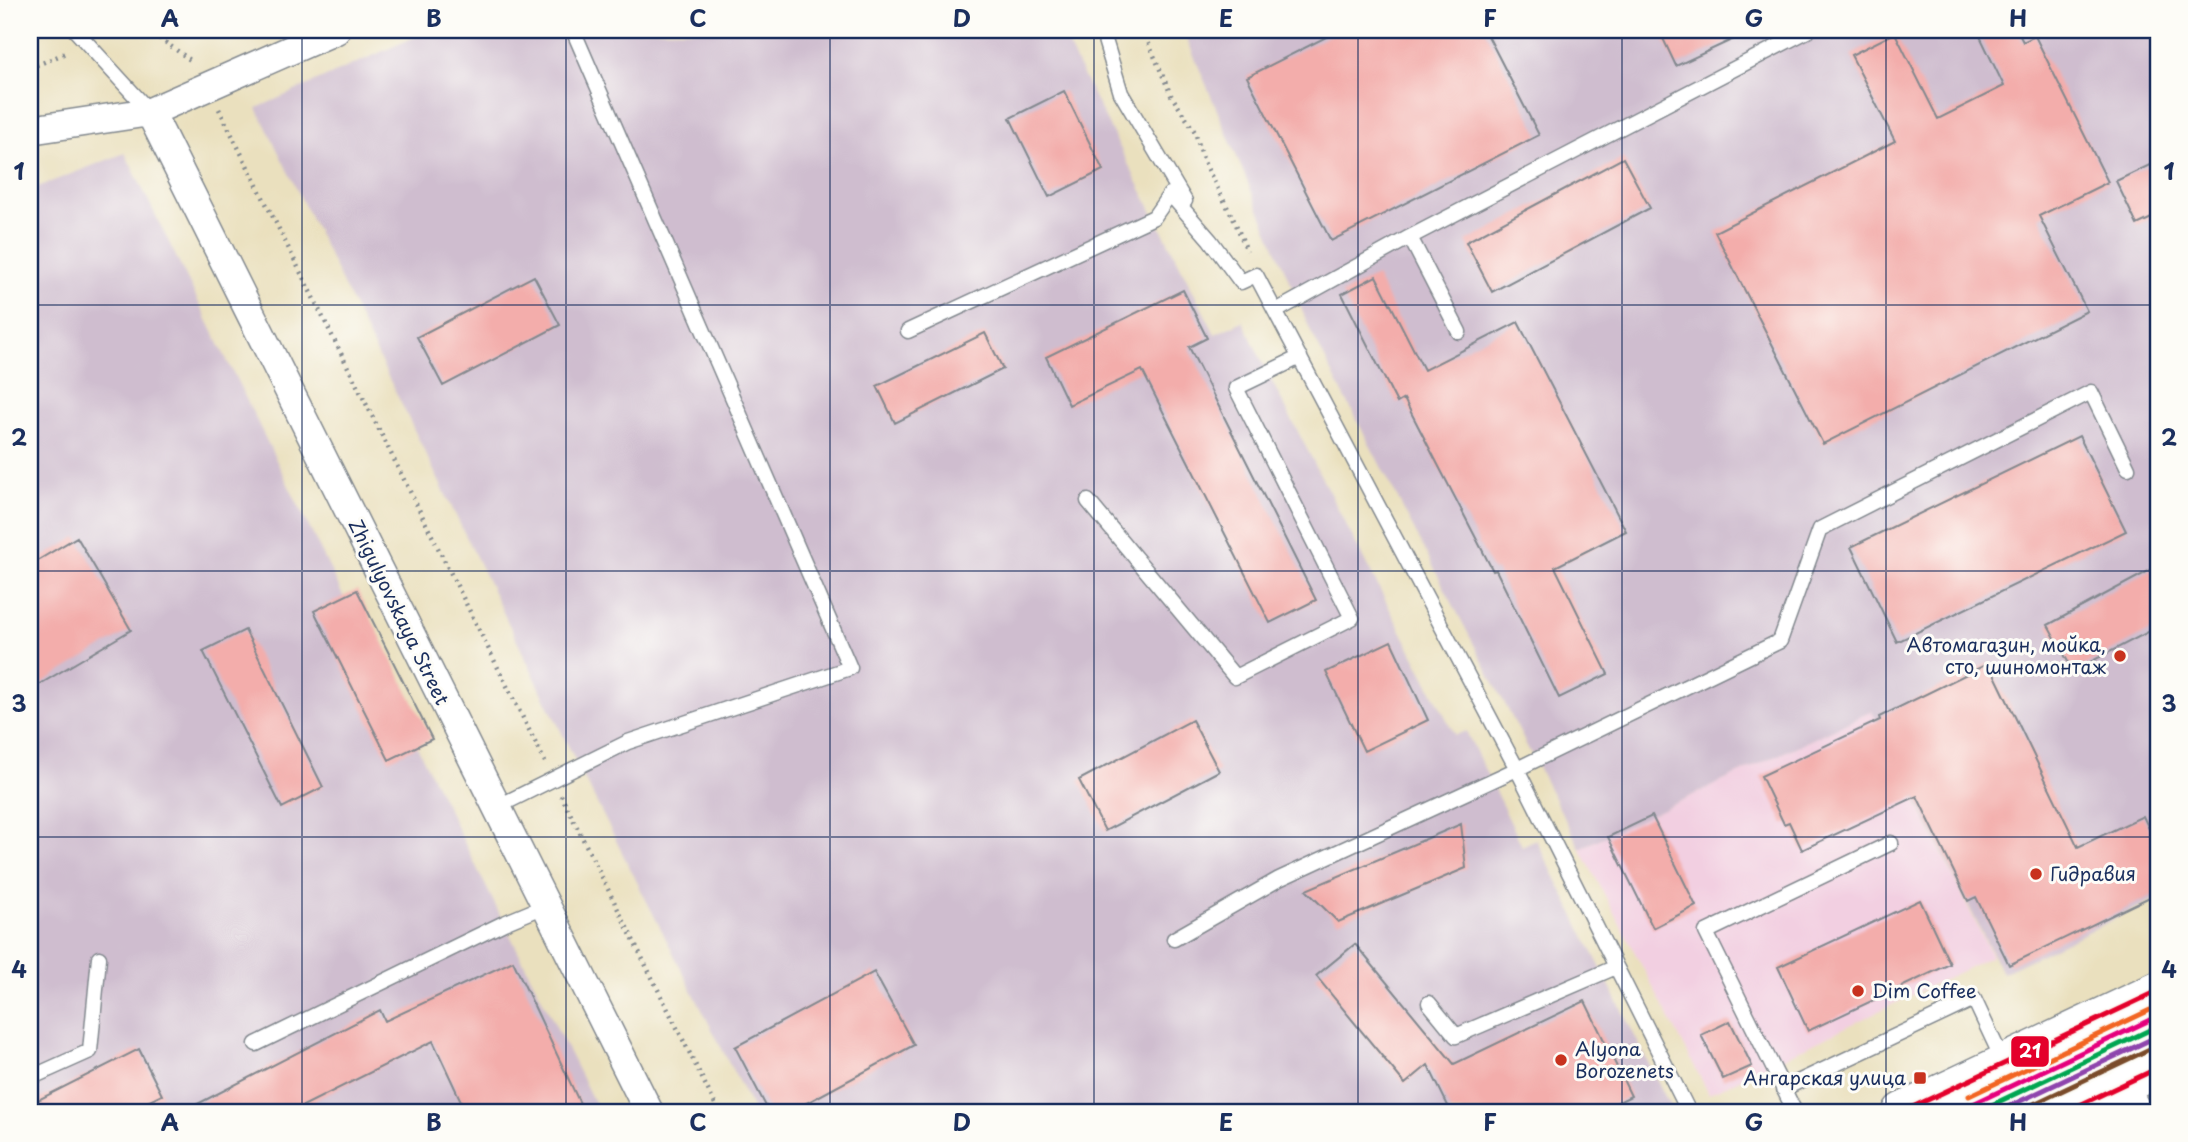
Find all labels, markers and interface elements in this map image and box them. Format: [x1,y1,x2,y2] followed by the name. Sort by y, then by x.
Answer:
[161,0,179,35] text: A
[426,0,442,35] text: B
[689,0,707,35] text: C
[953,0,971,35] text: D
[1219,0,1233,35] text: E
[1483,0,1497,35] text: F
[1745,0,1763,35] text: G
[2009,0,2027,35] text: H
[14,153,25,188] text: 1
[2164,153,2175,188] text: 1
[11,419,27,454] text: 2
[2161,419,2177,454] text: 2
[343,514,457,710] street label: Zhigulyovskaya Street
[1906,630,2106,680] place label: Автомагазин, мойка, сто, шиномонтаж
[2112,648,2128,664] marker: Автомагазин, мойка, сто, шиномонтаж
[11,685,27,720] text: 3
[2161,685,2177,720] text: 3
[2050,859,2136,887] place label: Гидравия
[2028,866,2044,882] marker: Гидравия
[11,951,27,986] text: 4
[2161,951,2177,986] text: 4
[1872,976,1977,1004] place label: Dim Coffee
[1850,983,1866,999] marker: Dim Coffee
[1575,1034,1674,1084] place label: Alyona Borozenets
[2010,1035,2050,1068] line badge: 21
[2019,1036,2041,1064] text: 21
[1553,1052,1569,1068] marker: Alyona Borozenets
[1743,1063,1906,1091] place label: Ангарская улица
[1912,1070,1928,1086] marker: Ангарская улица
[161,1104,179,1139] text: A
[426,1104,442,1139] text: B
[689,1104,707,1139] text: C
[953,1104,971,1139] text: D
[1219,1104,1233,1139] text: E
[1483,1104,1497,1139] text: F
[1745,1104,1763,1139] text: G
[2009,1104,2027,1139] text: H

